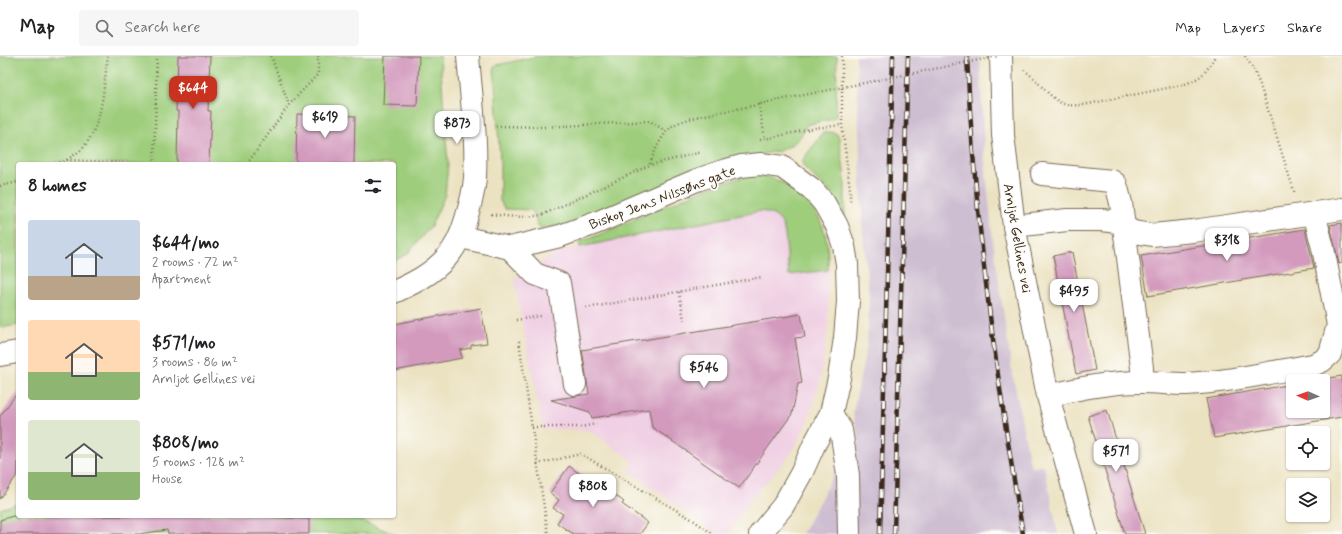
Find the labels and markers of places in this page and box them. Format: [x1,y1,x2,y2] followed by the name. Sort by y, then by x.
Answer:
[169,76,217,110] pin: $644
[301,105,349,139] pin: $619
[433,111,481,145] pin: $873
[1203,228,1251,262] pin: $318
[1050,279,1098,313] pin: $495
[680,355,728,389] pin: $546
[1092,439,1140,473] pin: $571
[569,474,617,508] pin: $808

